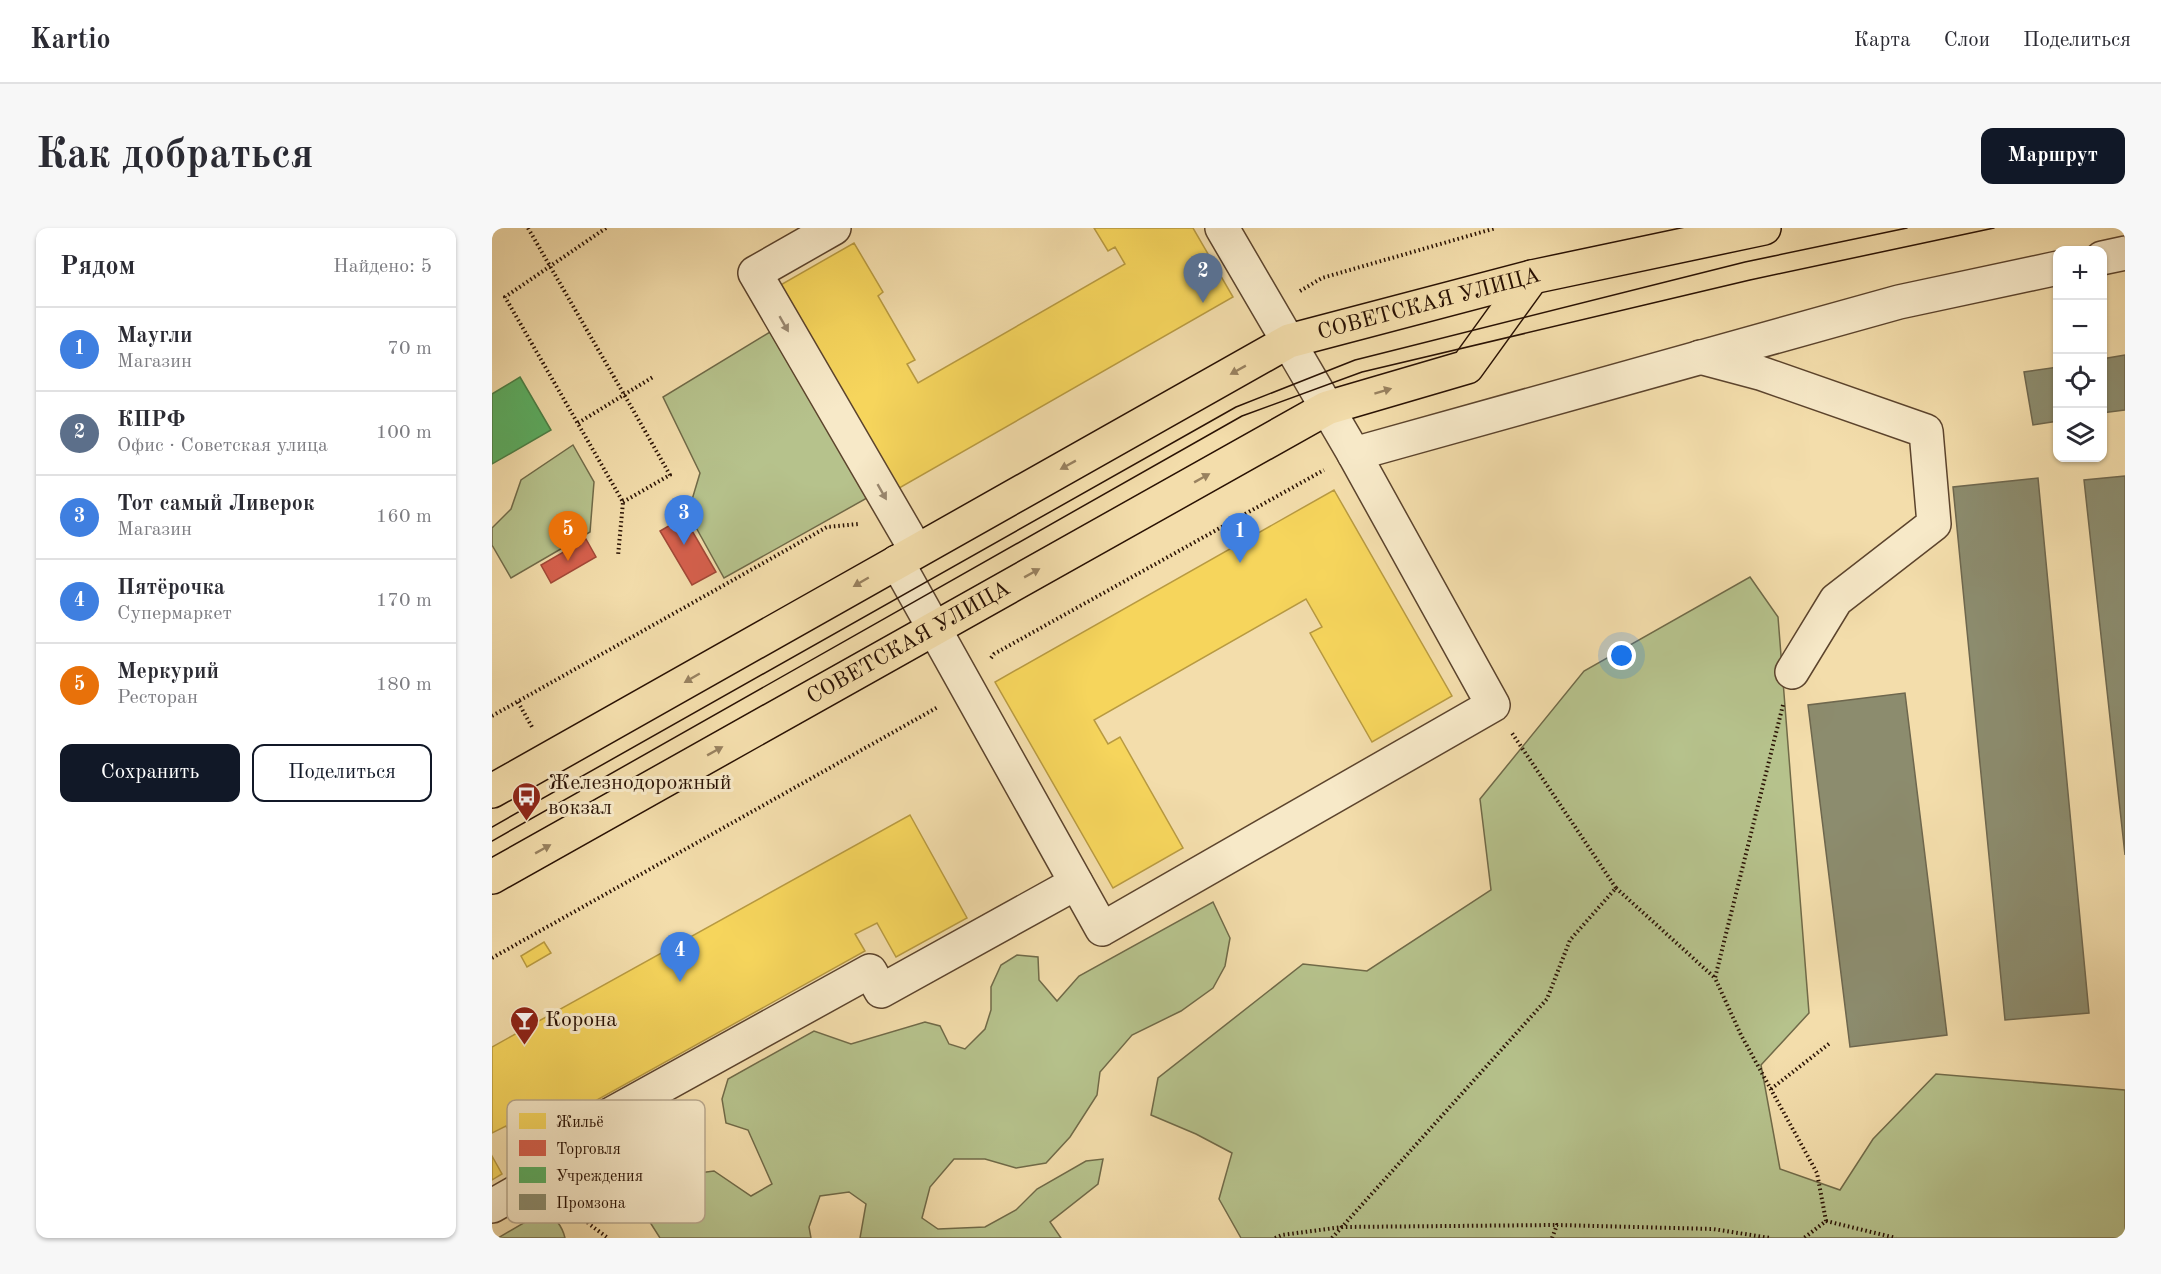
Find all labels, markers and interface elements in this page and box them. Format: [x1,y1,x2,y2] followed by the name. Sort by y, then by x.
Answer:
[30,27,111,55] text: Kartio
[1854,30,1911,51] text: Карта
[1944,30,1990,51] text: Слои
[2023,30,2131,51] text: Поделиться
[1981,128,2125,184] button: Маршрут
[36,135,313,177] text: Как добраться
[2053,246,2107,462] map controls
[2053,246,2107,300] button: +
[60,254,135,280] text: Рядом
[1184,254,1222,303] pin: 2
[333,257,432,277] text: Найдено: 5
[1315,264,1543,344] street label: СОВЕТСКАЯ УЛИЦА
[2053,300,2107,354] button: −
[779,316,790,332] one-way arrow
[117,325,193,347] text: Маугли
[74,339,85,359] text: 1
[387,339,432,359] text: 70 m
[117,352,192,372] text: Магазин
[2053,354,2107,408] button: locate
[1229,365,1246,375] one-way arrow
[1374,386,1392,395] one-way arrow
[2053,408,2107,462] button: layers
[117,409,185,431] text: КПРФ
[74,423,85,443] text: 2
[376,423,432,443] text: 100 m
[117,436,328,456] text: Офис · Советская улица
[1059,460,1076,470] one-way arrow
[1194,473,1211,483] one-way arrow
[877,484,888,500] one-way arrow
[117,493,315,515] text: Тот самый Ливерок
[664,496,704,545] pin: 3
[74,507,85,527] text: 3
[376,507,432,527] text: 160 m
[548,512,588,561] pin: 5
[1220,514,1260,563] pin: 1
[117,520,192,540] text: Магазин
[1023,568,1040,578] one-way arrow
[853,576,869,587] one-way arrow
[117,577,225,599] text: Пятёрочка
[803,577,1014,709] street label: СОВЕТСКАЯ УЛИЦА
[74,591,85,611] text: 4
[376,591,432,611] text: 170 m
[117,604,232,624] text: Супермаркет
[1607,641,1636,670] your location
[117,661,219,683] text: Меркурий
[683,673,700,683] one-way arrow
[74,675,85,695] text: 5
[376,675,432,695] text: 180 m
[117,688,198,708] text: Ресторан
[60,744,240,802] button: Сохранить
[252,744,432,802] button: Поделиться
[707,746,723,757] one-way arrow
[548,772,732,819] place label: Железнодорожный вокзал
[511,780,543,822] bus stop icon: Железнодорожный вокзал
[535,844,552,854] one-way arrow
[660,932,699,982] pin: 4
[508,1004,540,1046] bar icon: Корона
[545,1009,617,1031] place label: Корона
[507,1100,705,1223] legend
[556,1115,604,1131] text: Жильё
[556,1142,621,1158] text: Торговля
[556,1169,643,1185] text: Учреждения
[556,1196,626,1212] text: Промзона

